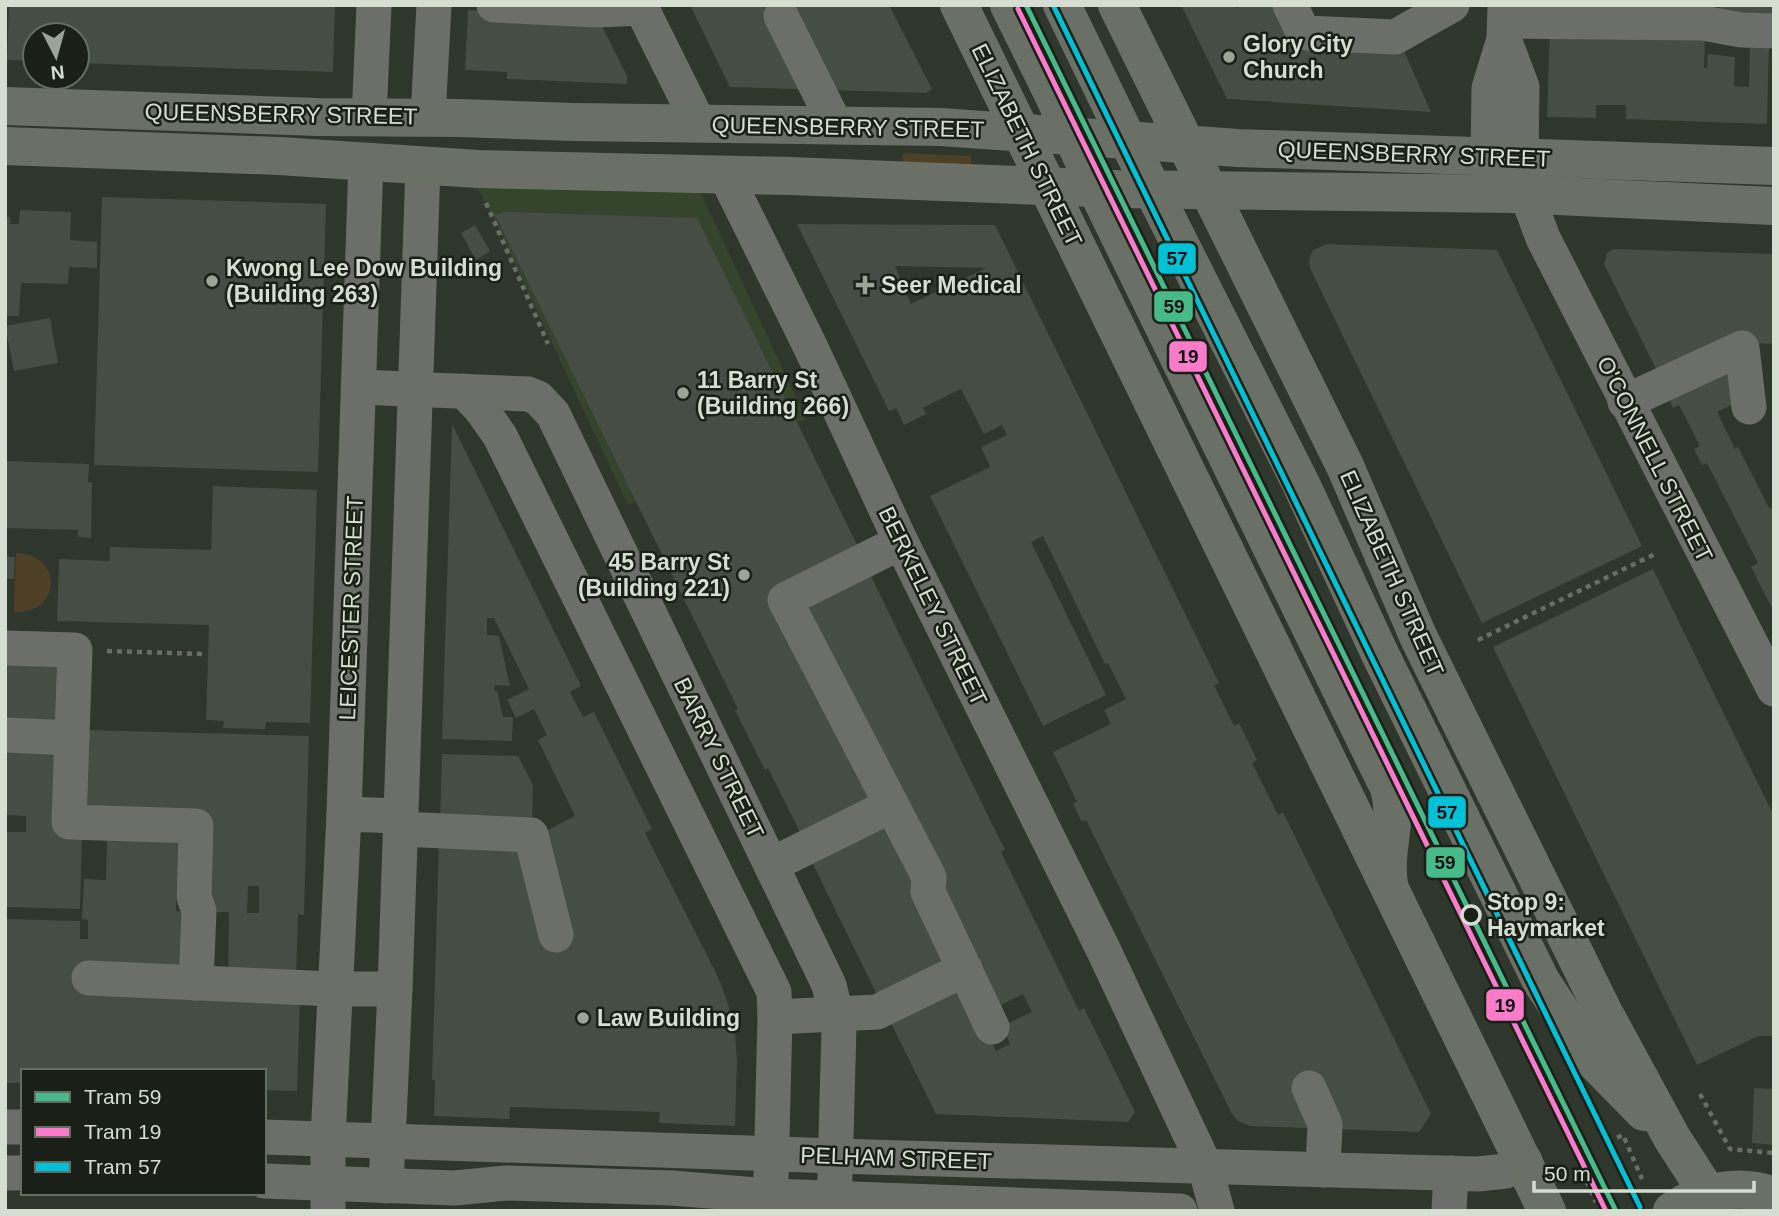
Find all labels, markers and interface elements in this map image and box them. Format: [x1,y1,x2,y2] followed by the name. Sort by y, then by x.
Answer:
[21,21,91,91] north arrow
[1243,31,1353,83] place label: Glory City Church
[967,39,1087,251] street label: ELIZABETH STREET
[1221,49,1237,65] marker: Glory City Church
[50,61,66,84] text: N
[144,99,418,129] street label: QUEENSBERRY STREET
[711,112,985,142] street label: QUEENSBERRY STREET
[1277,136,1551,172] street label: QUEENSBERRY STREET
[1157,242,1197,275] line badge: 57
[1166,248,1188,269] text: 57
[226,255,502,307] place label: Kwong Lee Dow Building (Building 263)
[881,272,1022,298] place label: Seer Medical
[204,273,220,289] marker: Kwong Lee Dow Building (Building 263)
[855,275,875,295] marker: Seer Medical
[1153,290,1194,323] line badge: 59
[1163,296,1185,317] text: 59
[1168,340,1208,373] line badge: 19
[1177,346,1199,367] text: 19
[1592,352,1718,566] street label: O'CONNELL STREET
[697,367,849,419] place label: 11 Barry St (Building 266)
[675,385,691,401] marker: 11 Barry St (Building 266)
[1335,466,1449,680] street label: ELIZABETH STREET
[334,495,368,721] street label: LEICESTER STREET
[873,502,993,710] street label: BERKELEY STREET
[578,549,730,601] place label: 45 Barry St (Building 221)
[736,567,752,583] marker: 45 Barry St (Building 221)
[669,673,769,843] street label: BARRY STREET
[1427,795,1467,829] line badge: 57
[1436,802,1458,823] text: 57
[1425,846,1466,879] line badge: 59
[1434,852,1456,873] text: 59
[1487,889,1605,941] place label: Stop 9: Haymarket
[1461,905,1481,925] marker: Stop 9: Haymarket
[1485,988,1525,1022] line badge: 19
[1494,995,1516,1016] text: 19
[597,1005,740,1031] place label: Law Building
[575,1010,591,1026] marker: Law Building
[21,1069,266,1195] legend
[84,1085,161,1108] text: Tram 59
[84,1120,161,1143] text: Tram 19
[800,1142,992,1174] street label: PELHAM STREET
[1534,1150,1754,1194] scale bar
[84,1155,161,1178] text: Tram 57
[1544,1162,1591,1185] text: 50 m

